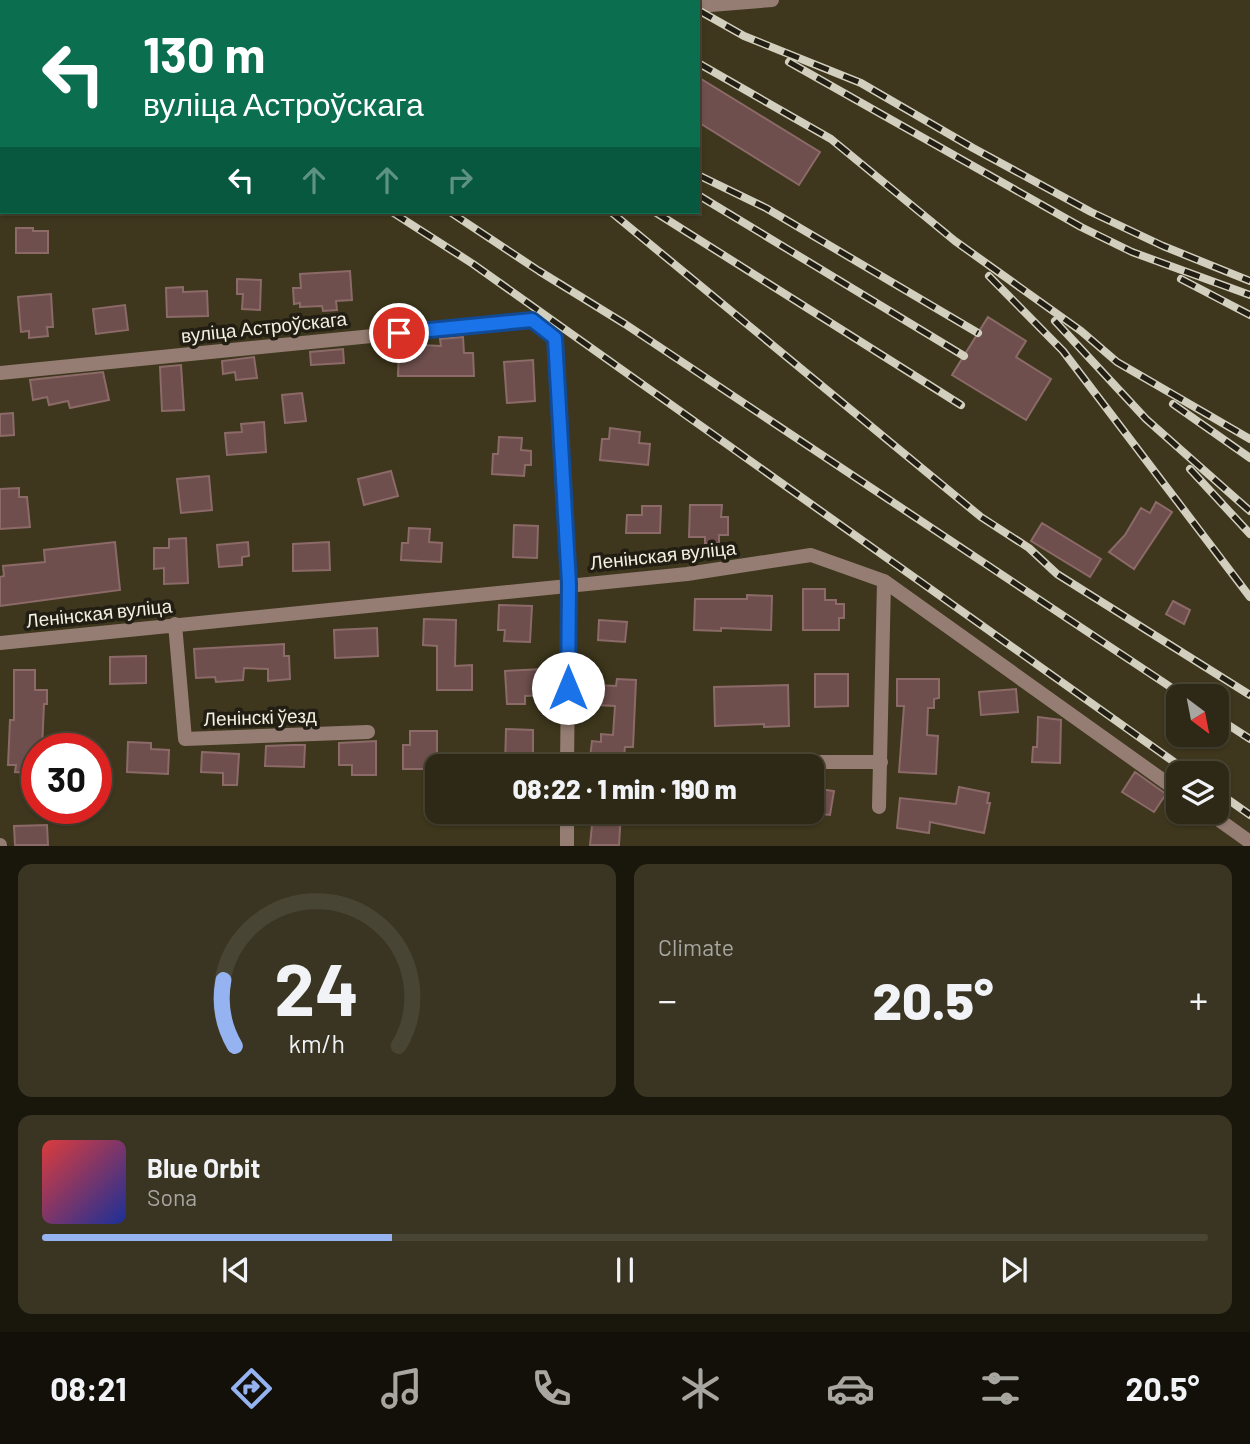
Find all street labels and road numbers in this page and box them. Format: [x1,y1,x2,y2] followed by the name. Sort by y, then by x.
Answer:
[180,306,348,347] street label: вуліца Астроўскага
[589,535,737,574] street label: Ленінская вуліца
[25,593,173,632] street label: Ленінская вуліца
[203,703,317,730] street label: Ленінскі ўезд

